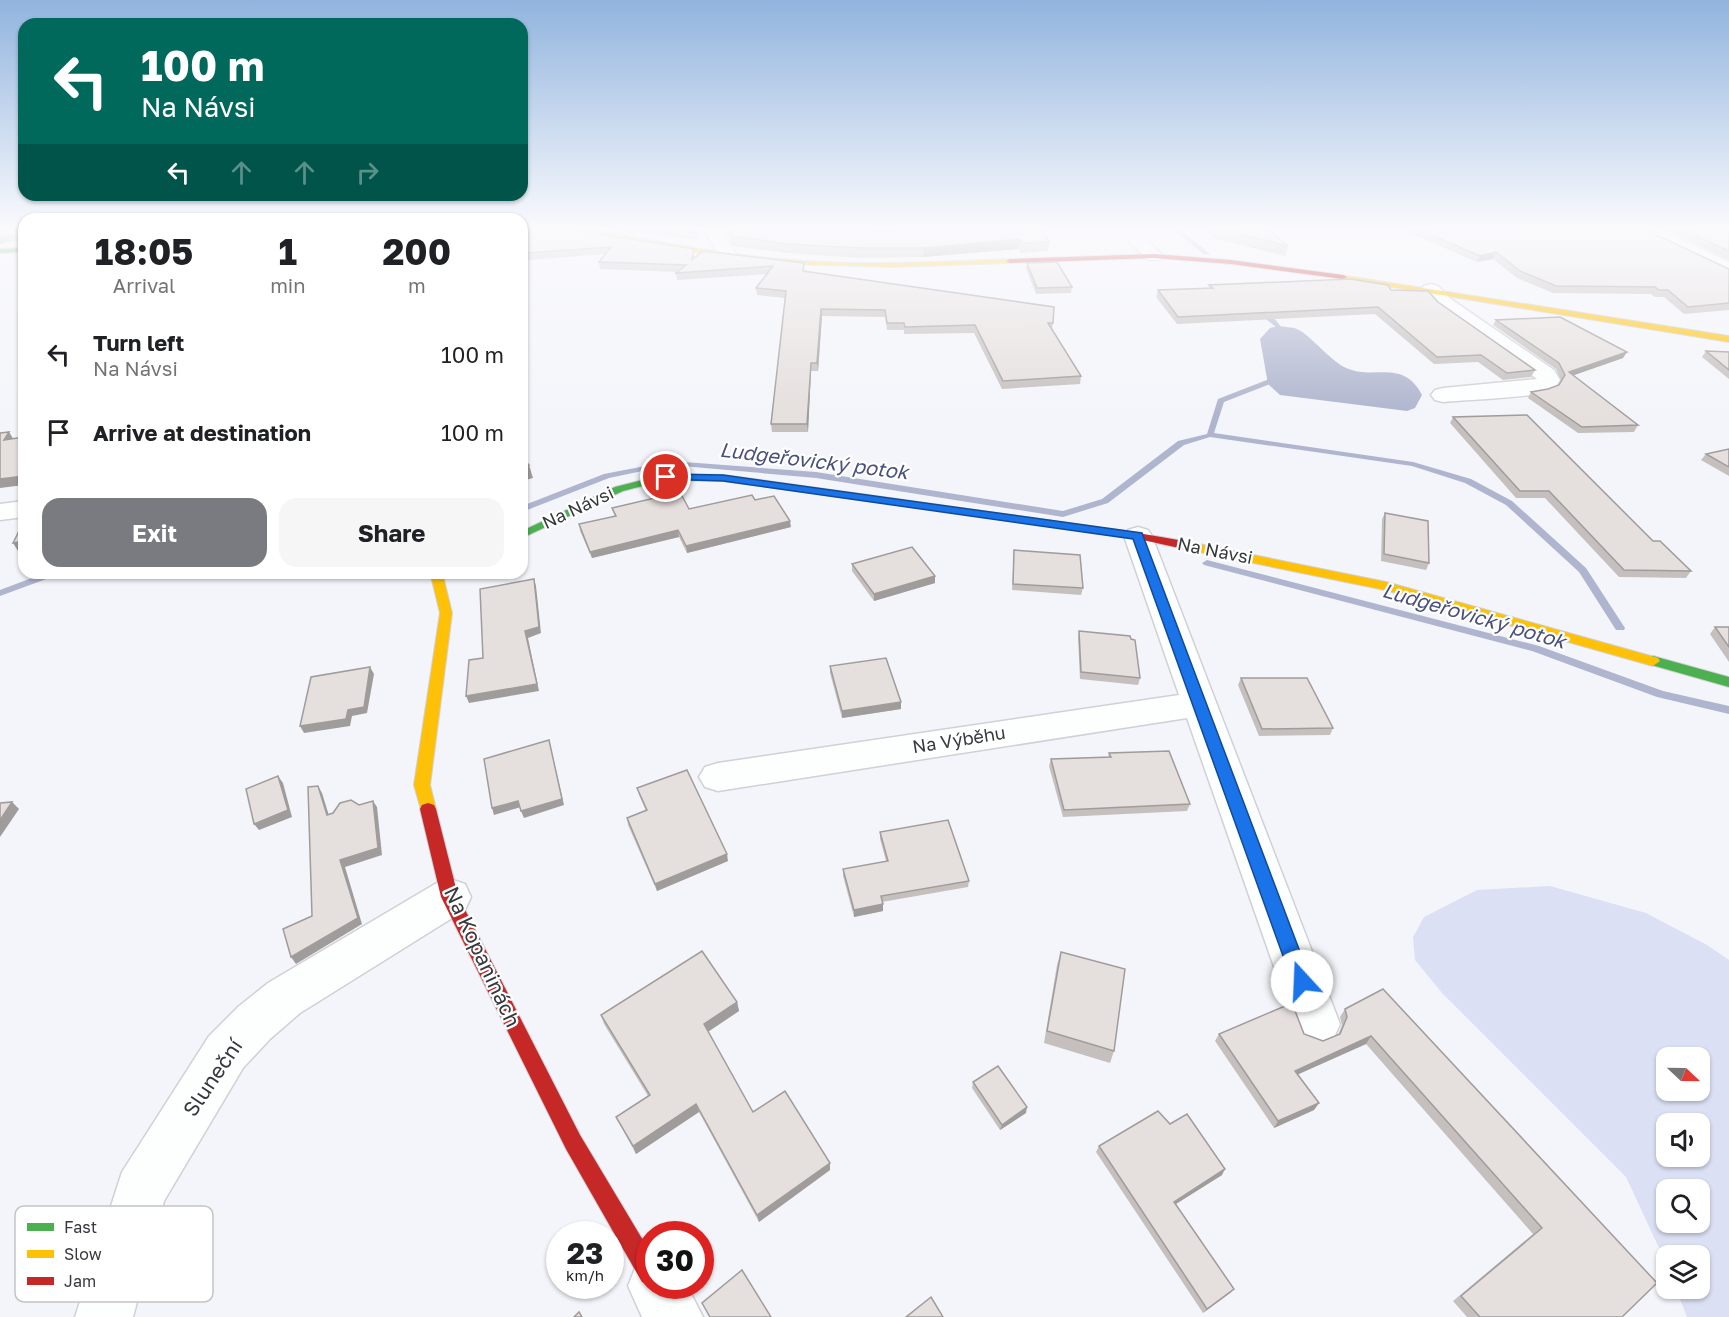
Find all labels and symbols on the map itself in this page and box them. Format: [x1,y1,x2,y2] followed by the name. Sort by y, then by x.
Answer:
[719,437,912,485] water label: Ludgeřovický potok
[640,451,691,502] pin
[538,481,617,533] street label: Na Návsi
[1176,532,1255,568] street label: Na Návsi
[1380,577,1571,654] water label: Ludgeřovický potok
[911,721,1007,757] street label: Na Výběhu
[439,882,527,1031] street label: Na Kopaninách
[1270,949,1334,1013] position arrow
[177,1033,248,1121] street label: Sluneční
[1656,1047,1710,1101] north arrow
[15,1206,213,1302] legend
[64,1217,97,1237] text: Fast
[636,1221,714,1299] speed limit sign: 30
[64,1244,102,1264] text: Slow
[64,1271,96,1291] text: Jam

